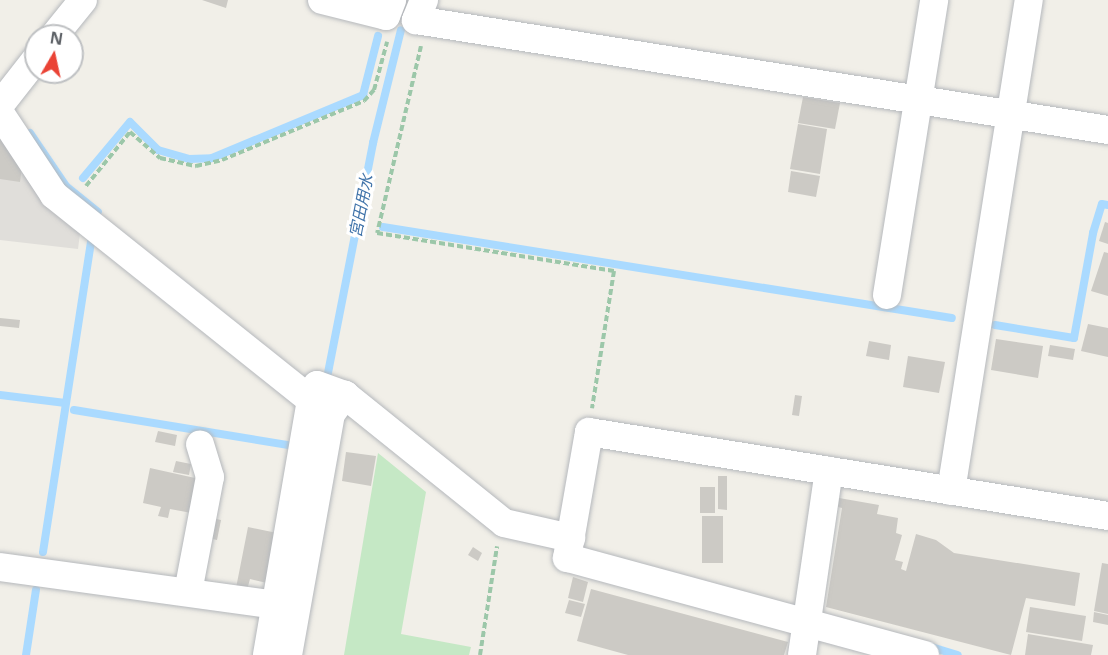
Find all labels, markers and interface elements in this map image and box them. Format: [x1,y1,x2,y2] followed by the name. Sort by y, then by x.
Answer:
[24,24,84,84] north arrow
[48,26,65,50] text: N
[345,173,377,239] water label: 宮田用水

